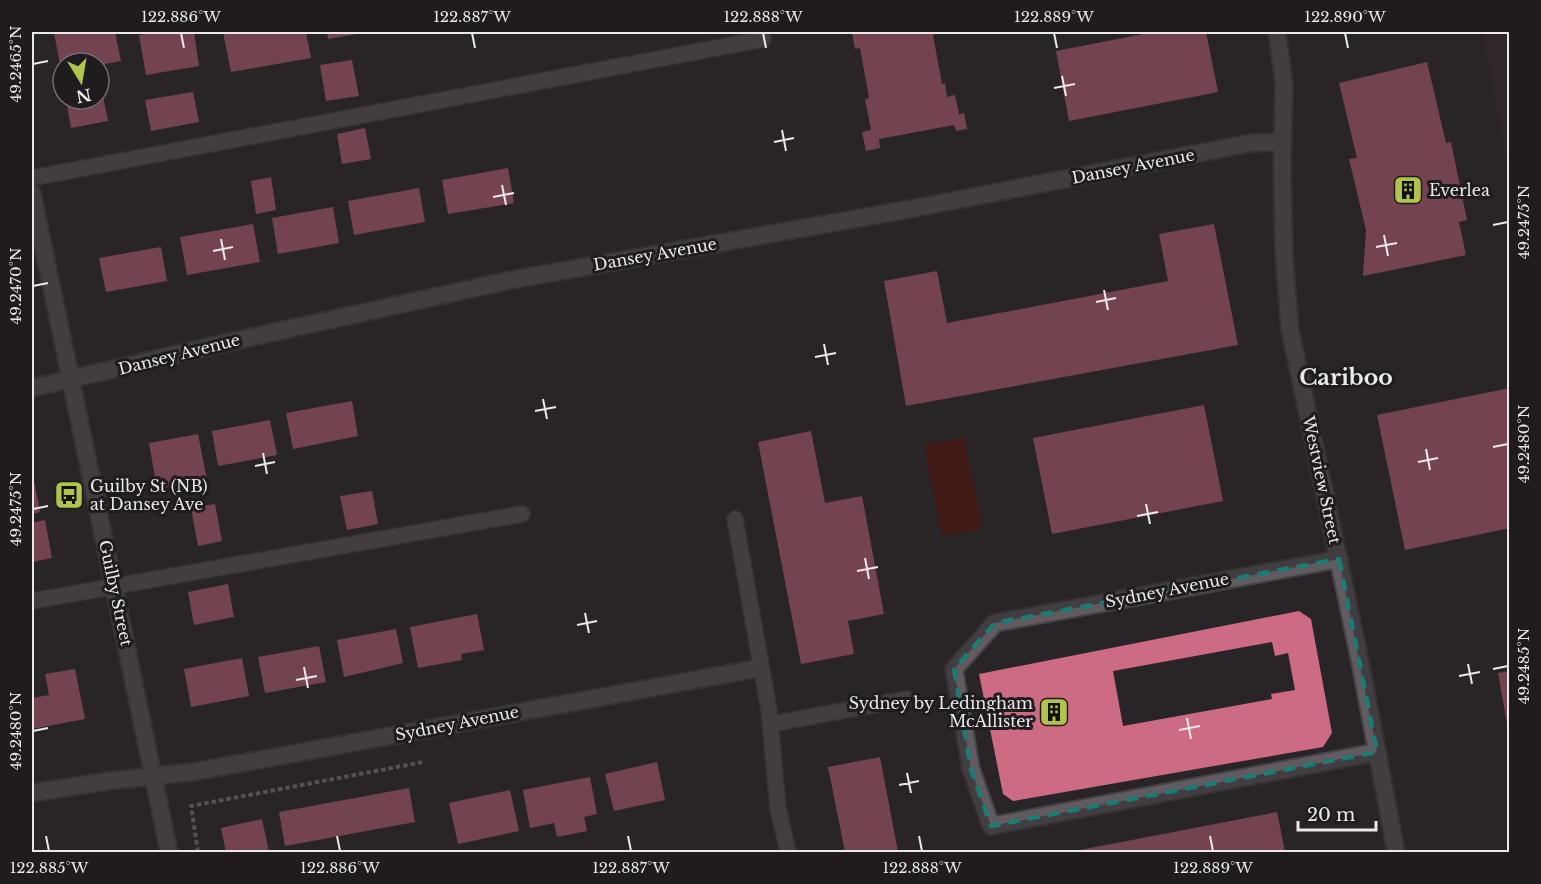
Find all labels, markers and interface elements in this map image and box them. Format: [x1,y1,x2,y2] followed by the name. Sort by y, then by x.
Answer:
[141,7,221,26] text: 122.886°W
[433,7,511,26] text: 122.887°W
[723,7,803,26] text: 122.888°W
[1014,7,1094,26] text: 122.889°W
[1304,7,1386,26] text: 122.890°W
[6,26,25,102] text: 49.2465°N
[51,51,111,111] north arrow
[75,84,93,107] text: N
[1070,144,1196,188] street label: Dansey Avenue
[1392,174,1424,206] building icon: Everlea
[1429,180,1490,200] place label: Everlea
[1514,185,1533,259] text: 49.2475°N
[592,233,718,275] street label: Dansey Avenue
[6,248,25,324] text: 49.2470°N
[116,329,242,379] street label: Dansey Avenue
[1299,364,1393,391] district label: Cariboo
[1514,405,1533,483] text: 49.2480°N
[1298,413,1345,546] street label: Westview Street
[6,472,25,546] text: 49.2475°N
[90,476,208,514] place label: Guilby St (NB) at Dansey Ave
[53,479,85,511] bus stop icon: Guilby St (NB) at Dansey Ave
[95,538,137,648] street label: Guilby Street
[1104,568,1230,612] street label: Sydney Avenue
[1514,628,1533,704] text: 49.2485°N
[6,692,25,770] text: 49.2480°N
[849,693,1033,731] place label: Sydney by Ledingham McAllister
[1038,696,1070,728] building icon: Sydney by Ledingham McAllister
[394,701,520,745] street label: Sydney Avenue
[1298,794,1376,832] scale bar
[1307,804,1355,826] text: 20 m
[10,858,89,877] text: 122.885°W
[300,858,380,877] text: 122.886°W
[592,858,670,877] text: 122.887°W
[882,858,962,877] text: 122.888°W
[1173,858,1253,877] text: 122.889°W

